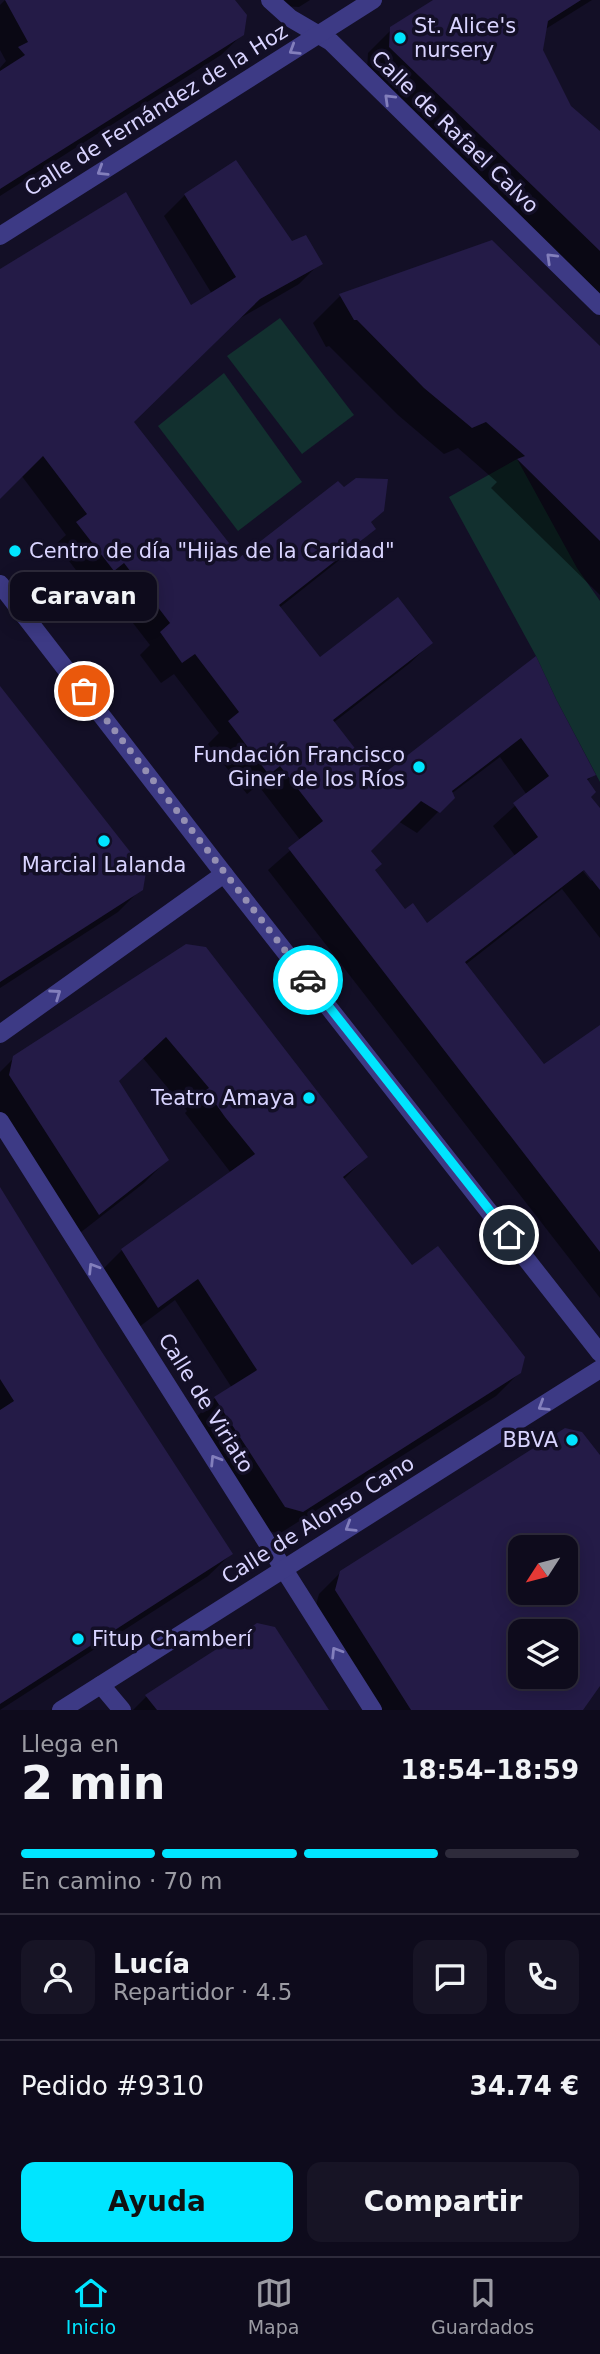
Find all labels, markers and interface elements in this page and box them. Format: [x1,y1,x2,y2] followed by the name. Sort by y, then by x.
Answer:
[414,14,516,62] place label: St. Alice's nursery
[20,19,292,201] street label: Calle de Fernández de la Hoz
[392,30,408,46] marker: St. Alice's nursery
[289,41,302,54] one-way arrow
[366,46,544,218] street label: Calle de Rafael Calvo
[384,95,397,108] one-way arrow
[97,163,110,176] one-way arrow
[547,254,560,267] one-way arrow
[29,539,395,563] place label: Centro de día "Hijas de la Caridad"
[7,543,23,559] marker: Centro de día "Hijas de la Caridad"
[10,572,158,621] callout: Caravan
[30,583,137,609] text: Caravan
[54,661,114,721] pin
[65,672,103,710] icon: bag
[193,743,405,791] place label: Fundación Francisco Giner de los Ríos
[411,759,427,775] marker: Fundación Francisco Giner de los Ríos
[96,833,112,849] marker: Marcial Lalanda
[22,853,186,877] place label: Marcial Lalanda
[273,945,343,1015] courier
[289,961,327,999] icon: car
[48,990,61,1002] one-way arrow
[150,1086,295,1110] place label: Teatro Amaya
[301,1090,317,1106] marker: Teatro Amaya
[479,1205,539,1265] pin
[490,1216,528,1254] icon: home
[88,1263,101,1276] one-way arrow
[153,1329,259,1477] street label: Calle de Viriato
[537,1397,550,1410] one-way arrow
[502,1428,559,1452] place label: BBVA
[564,1432,580,1448] marker: BBVA
[217,1451,419,1589] street label: Calle de Alonso Cano
[210,1455,223,1468] one-way arrow
[345,1519,358,1532] one-way arrow
[508,1535,578,1605] north arrow
[508,1535,578,1689] map controls
[508,1619,578,1689] button: layers
[92,1627,253,1651] place label: Fitup Chamberí
[70,1631,86,1647] marker: Fitup Chamberí
[332,1647,345,1660] one-way arrow
[21,1731,119,1757] text: Llega en
[400,1755,579,1785] text: 18:54–18:59
[21,1756,165,1810] text: 2 min
[21,1868,223,1894] text: En camino · 70 m
[21,1940,95,2014] button: person
[413,1940,487,2014] button: chat
[505,1940,579,2014] button: phone
[113,1949,190,1979] text: Lucía
[113,1979,292,2005] text: Repartidor · 4.5
[21,2071,204,2101] text: Pedido #9310
[470,2071,579,2101] text: 34.74 €
[21,2162,293,2242] button: Ayuda
[307,2162,579,2242] button: Compartir
[66,2274,116,2338] tab: Inicio
[248,2274,299,2338] tab: Mapa
[431,2274,534,2338] tab: Guardados

